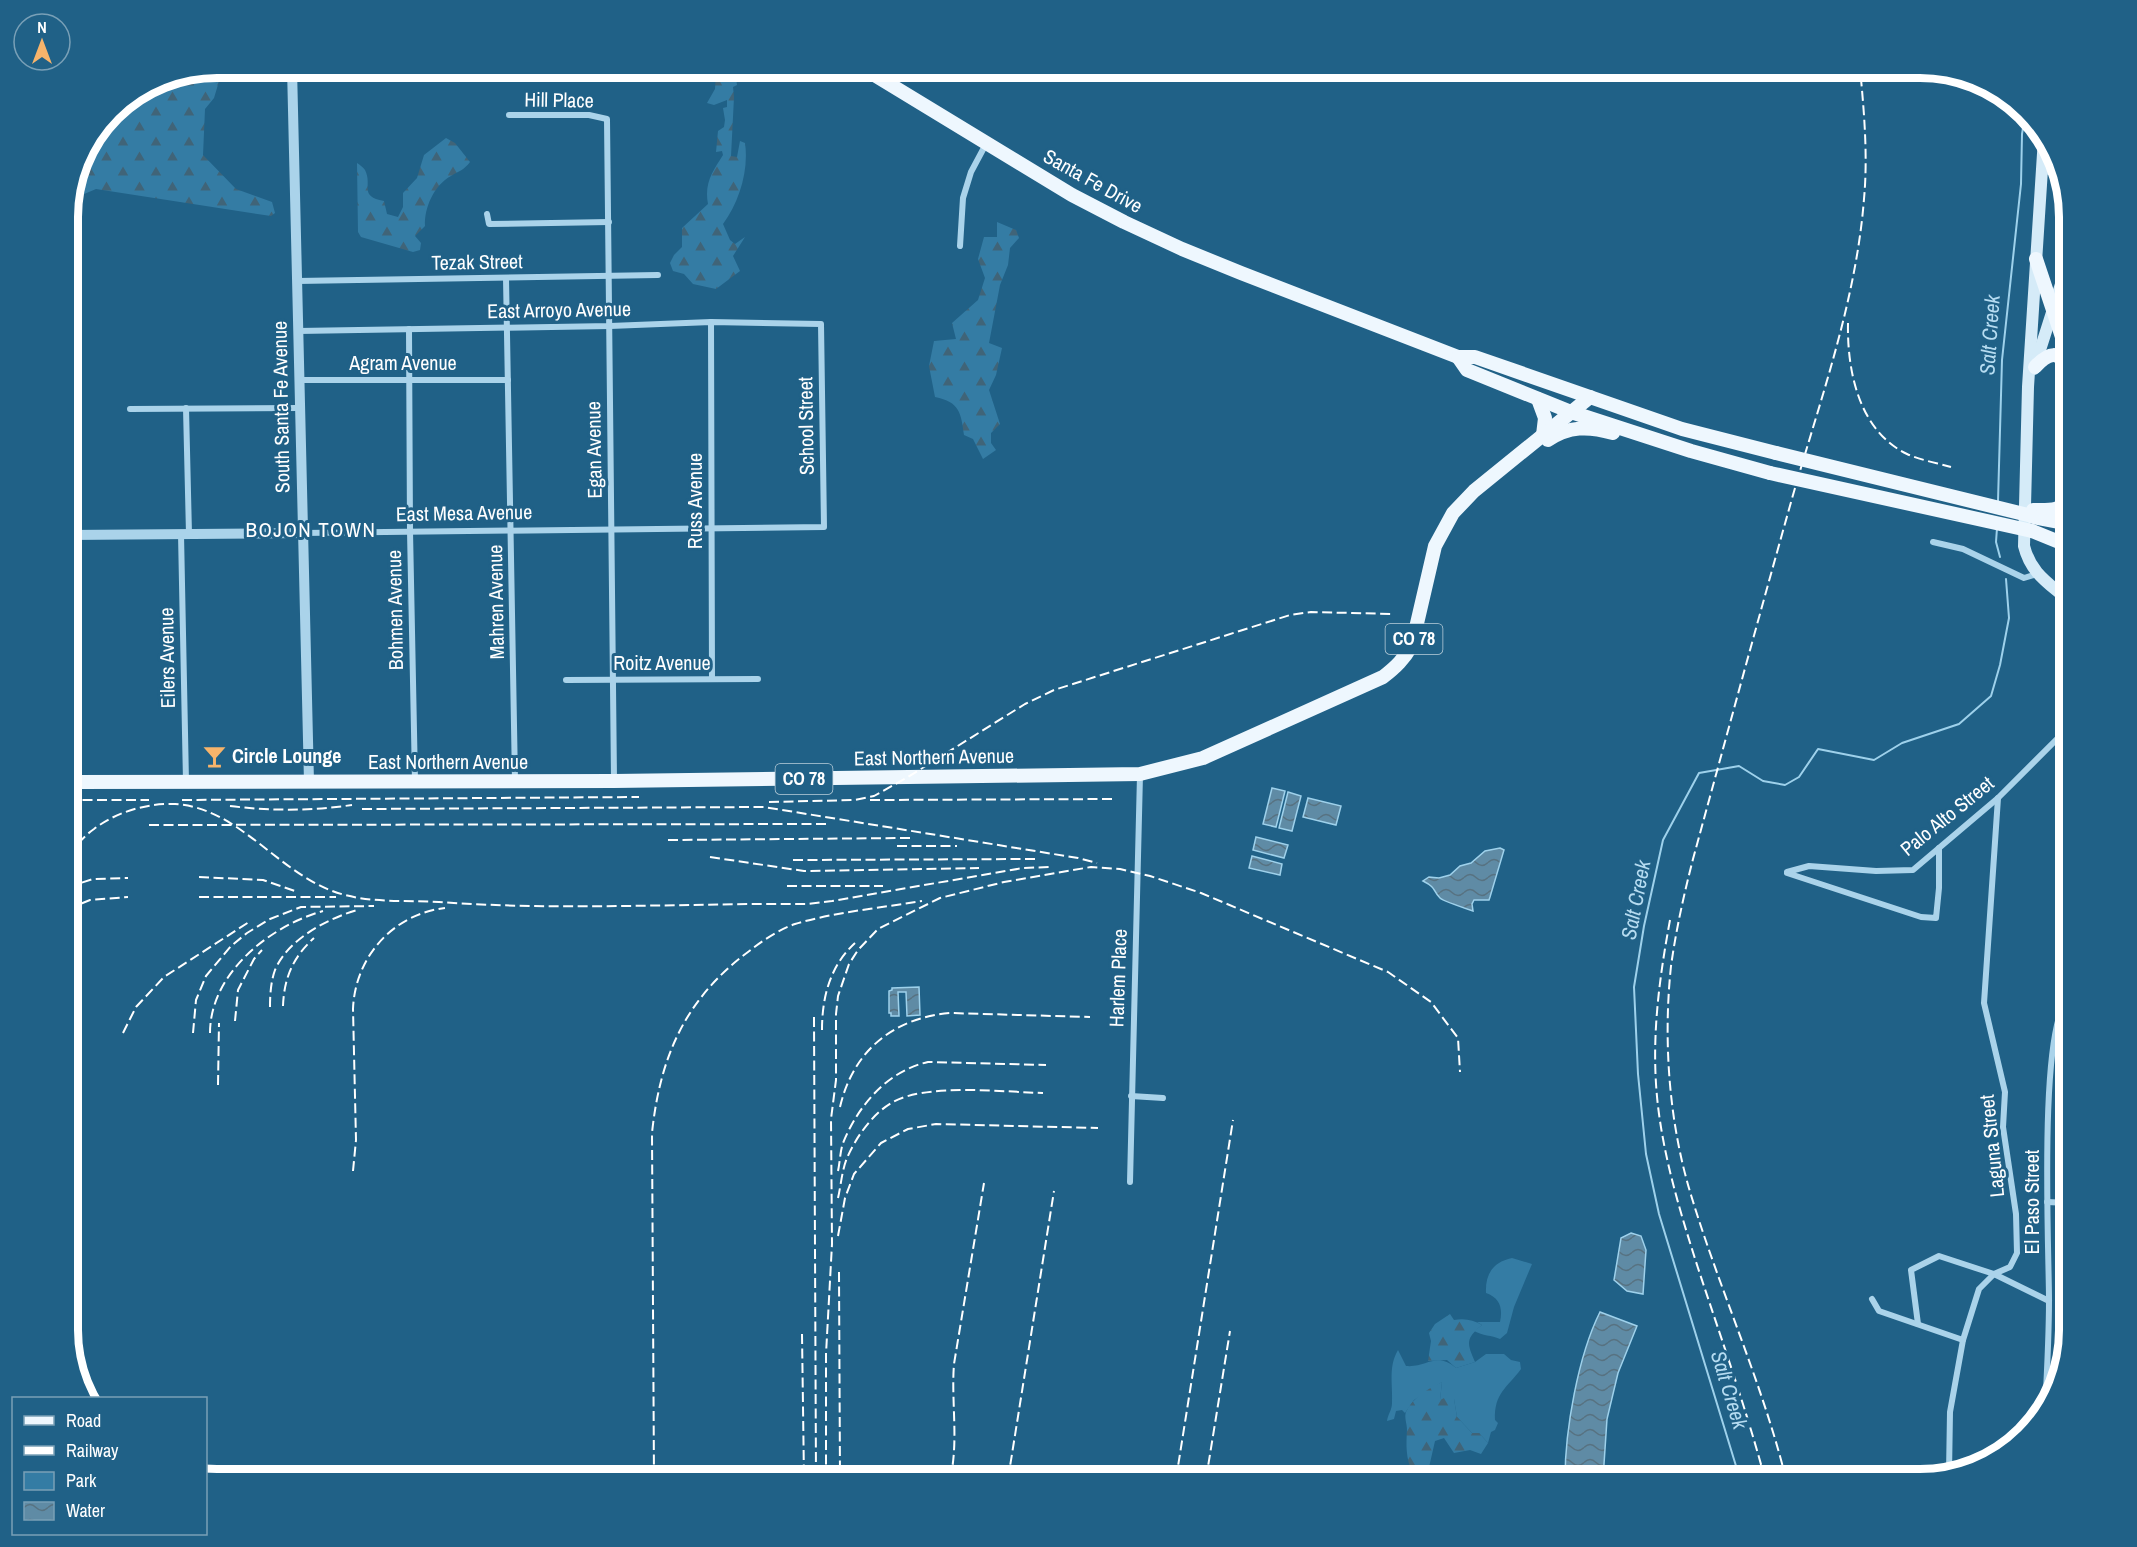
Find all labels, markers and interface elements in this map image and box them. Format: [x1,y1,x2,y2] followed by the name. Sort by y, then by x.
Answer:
[12,12,72,72] north arrow
[37,16,47,38] text: N
[524,85,594,114] street label: Hill Place
[1039,142,1148,219] street label: Santa Fe Drive
[431,247,523,276] street label: Tezak Street
[1972,292,2007,376] water label: Salt Creek
[487,295,631,324] street label: East Arroyo Avenue
[265,321,296,493] street label: South Santa Fe Avenue
[348,349,457,376] street label: Agram Avenue
[791,376,820,475] street label: School Street
[579,401,608,499] street label: Egan Avenue
[681,453,708,549] street label: Russ Avenue
[396,498,532,527] street label: East Mesa Avenue
[245,515,377,544] district label: BOJON TOWN
[481,544,510,660] street label: Mahren Avenue
[380,550,409,670] street label: Bohmen Avenue
[152,607,181,709] street label: Eilers Avenue
[1386,624,1442,654] road number: CO 78
[613,649,711,676] street label: Roitz Avenue
[232,742,341,769] place label: Circle Lounge
[854,742,1014,771] street label: East Northern Avenue
[201,743,227,769] bar icon: Circle Lounge
[368,748,528,775] street label: East Northern Avenue
[776,764,832,794] road number: CO 78
[1894,769,1999,862] street label: Palo Alto Street
[1614,856,1658,942] water label: Salt Creek
[1102,928,1133,1028] street label: Harlem Place
[1973,1093,2010,1199] street label: Laguna Street
[2018,1149,2045,1254] street label: El Paso Street
[1704,1347,1756,1434] water label: Salt Creek
[12,1397,207,1535] legend
[66,1408,101,1433] text: Road
[66,1438,119,1463] text: Railway
[66,1468,97,1493] text: Park
[66,1498,105,1523] text: Water

